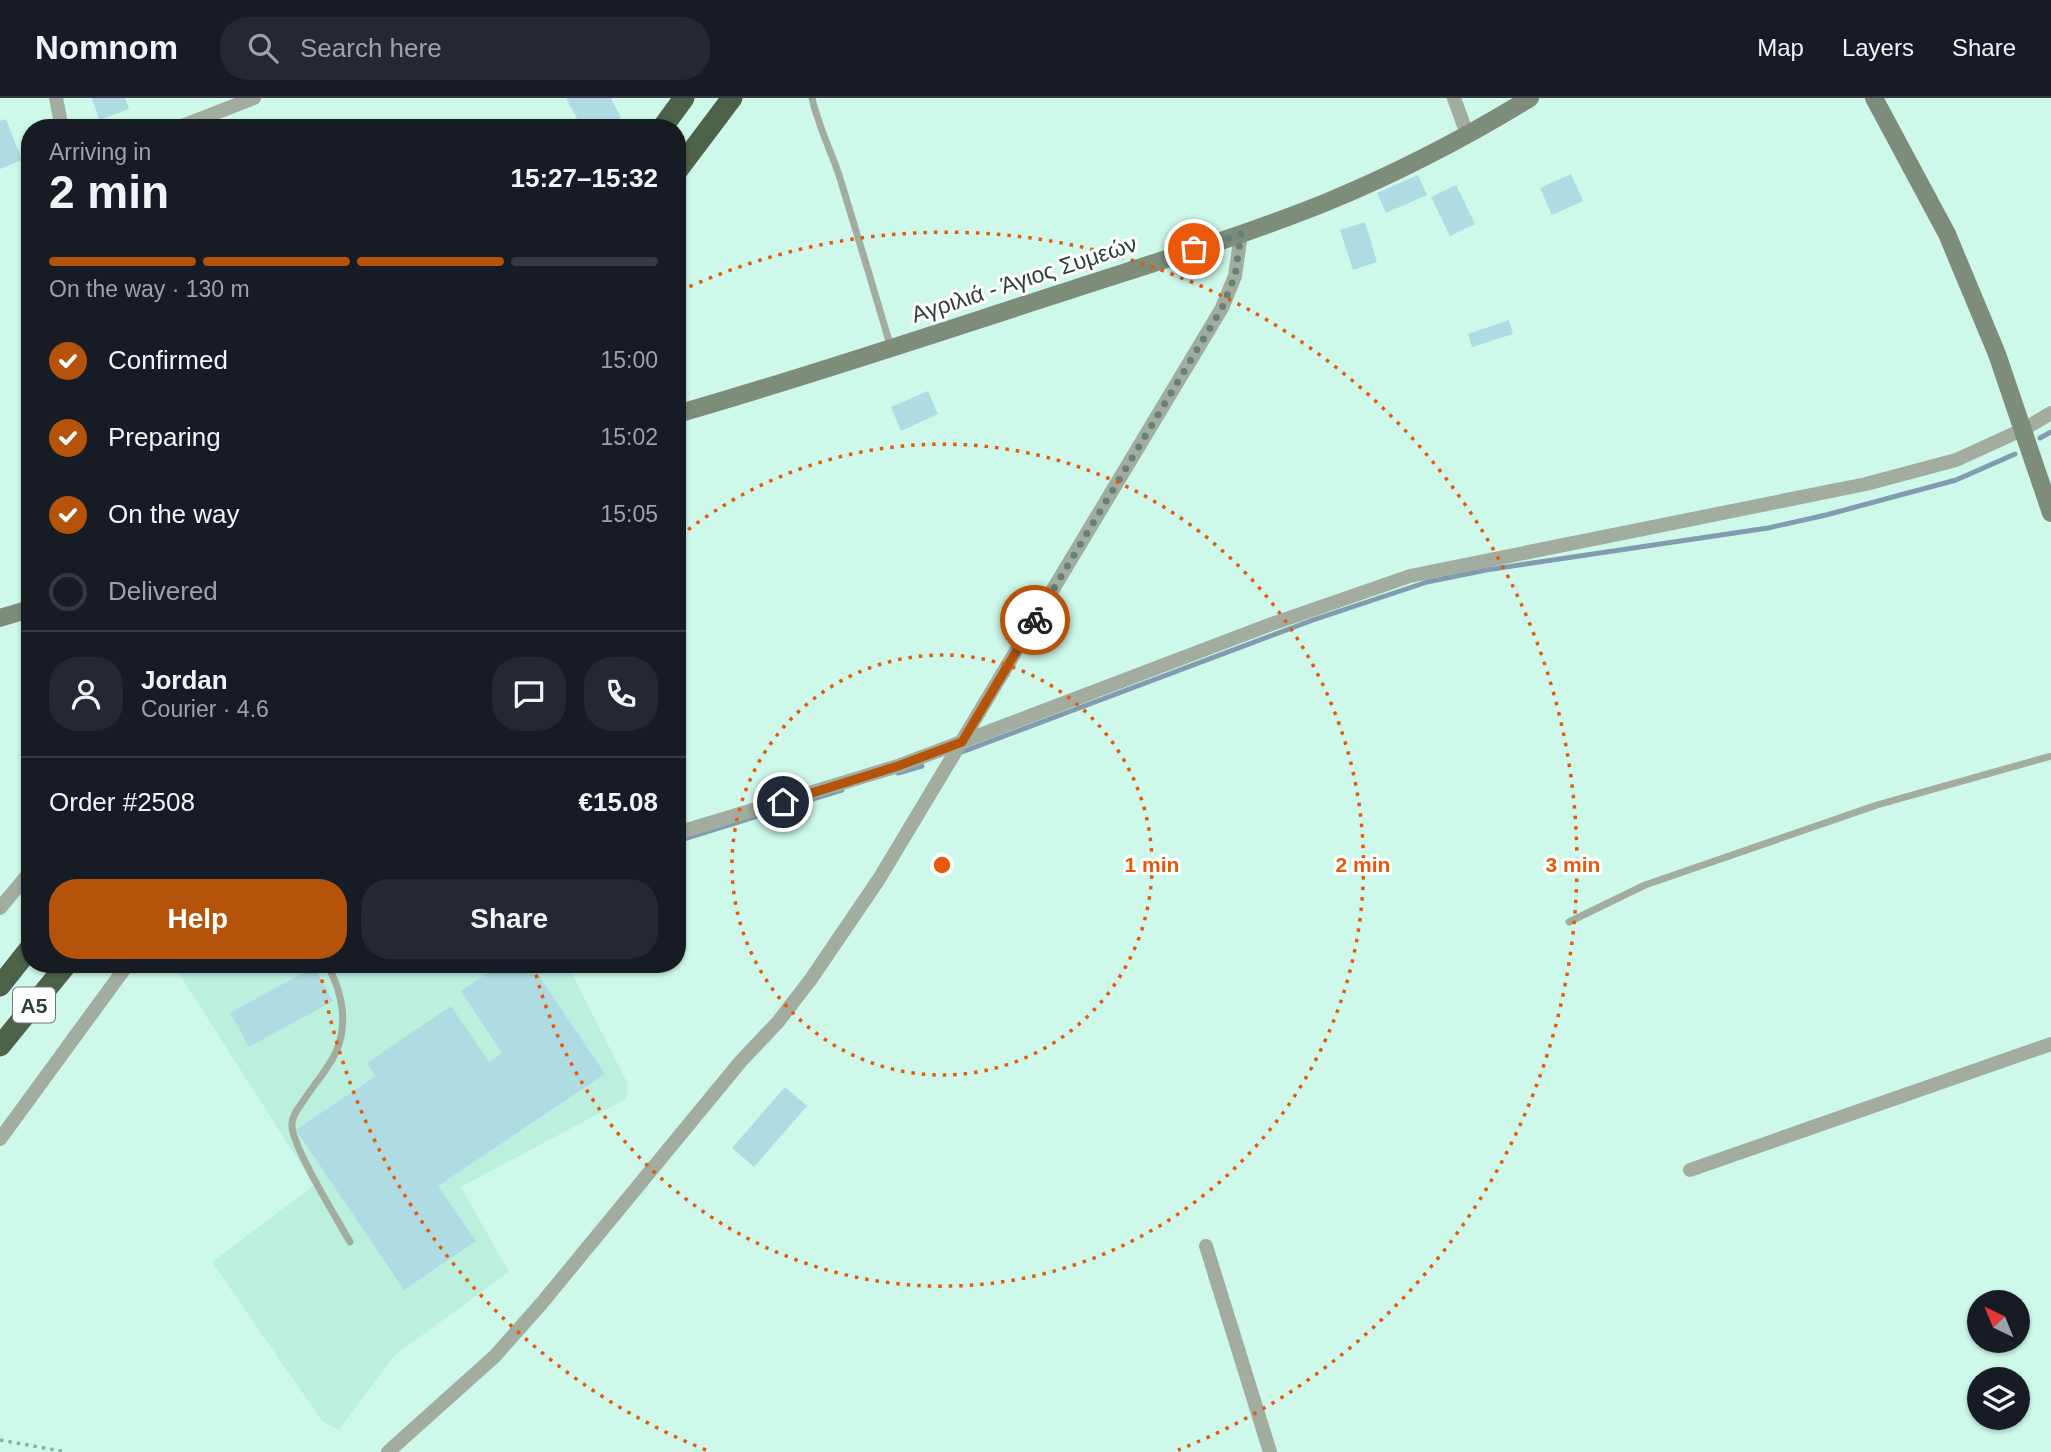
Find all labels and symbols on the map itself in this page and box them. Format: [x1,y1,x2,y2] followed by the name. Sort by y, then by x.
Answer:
[1164,219,1224,279] pin
[908,230,1140,328] street label: Αγριλιά - Άγιος Συμεών
[1000,585,1070,655] courier
[753,772,813,832] pin
[930,853,954,877] centre of rings
[1125,853,1179,876] text: 1 min
[1336,853,1390,876] text: 2 min
[1546,853,1600,876] text: 3 min
[13,988,55,1023] road number: Α5
[1967,1290,2030,1353] north arrow

